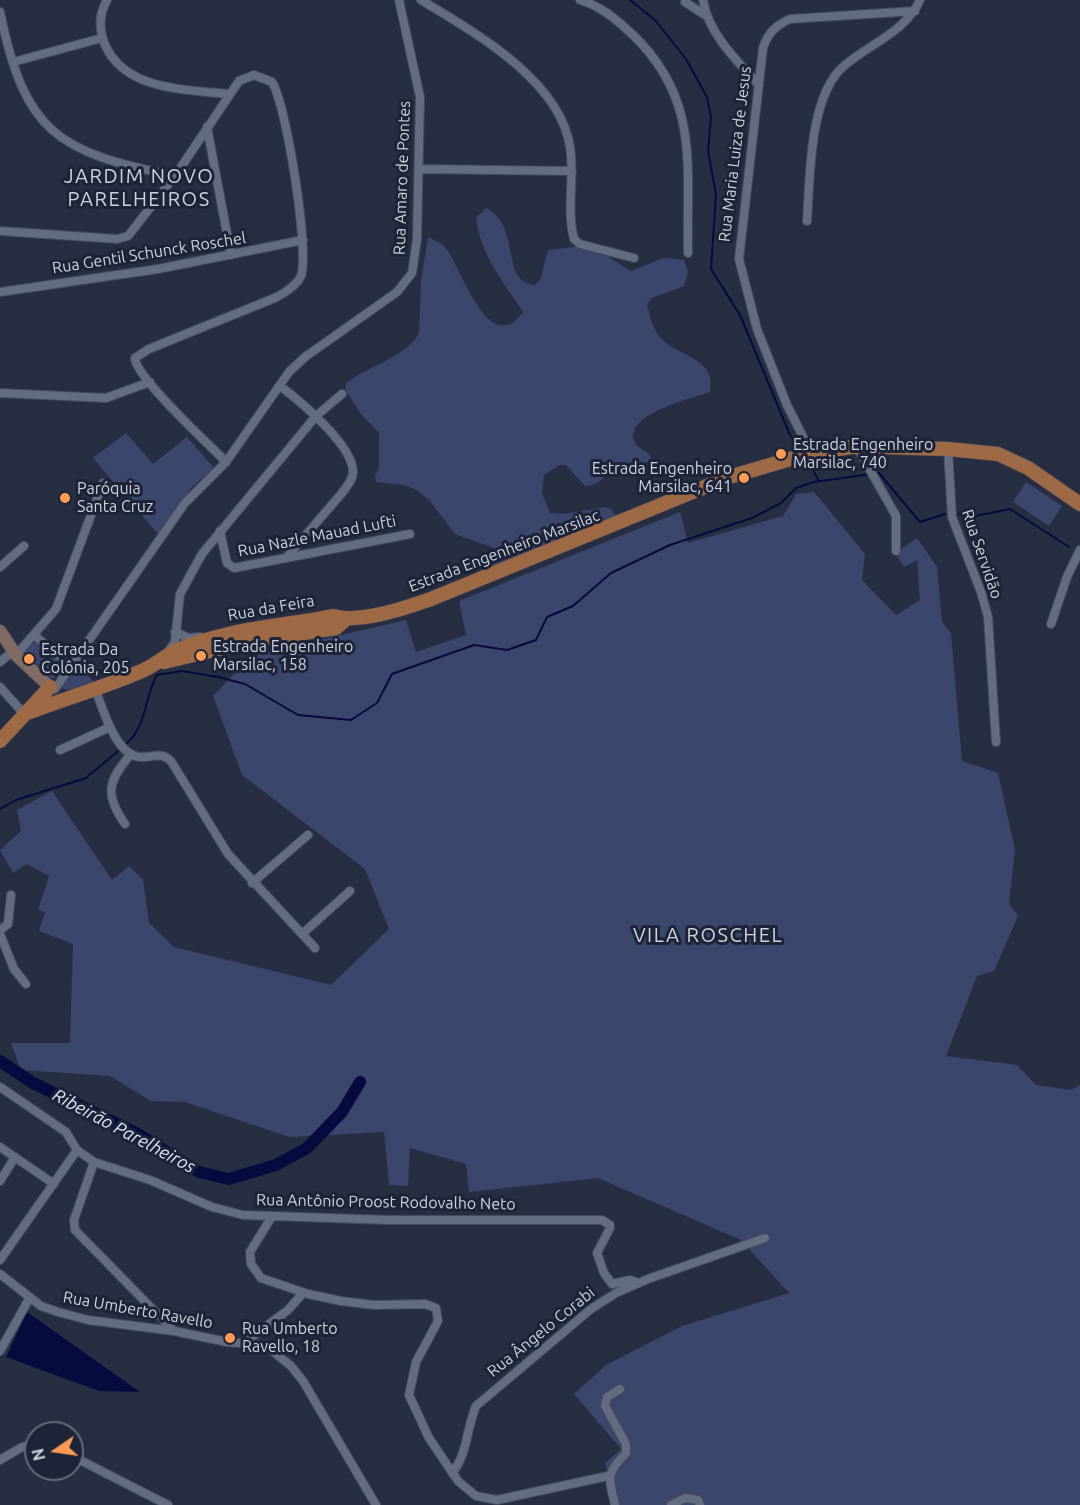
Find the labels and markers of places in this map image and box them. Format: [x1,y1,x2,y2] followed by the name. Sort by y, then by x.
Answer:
[793,435,933,473] place label: Estrada Engenheiro Marsilac, 740
[774,447,788,461] marker: Estrada Engenheiro Marsilac, 740
[592,459,732,497] place label: Estrada Engenheiro Marsilac, 641
[737,471,751,485] marker: Estrada Engenheiro Marsilac, 641
[77,479,153,517] place label: Paróquia Santa Cruz
[58,491,72,505] marker: Paróquia Santa Cruz
[213,637,353,675] place label: Estrada Engenheiro Marsilac, 158
[41,640,130,678] place label: Estrada Da Colônia, 205
[194,649,208,663] marker: Estrada Engenheiro Marsilac, 158
[22,652,36,666] marker: Estrada Da Colônia, 205
[242,1319,338,1357] place label: Rua Umberto Ravello, 18
[223,1331,237,1345] marker: Rua Umberto Ravello, 18

